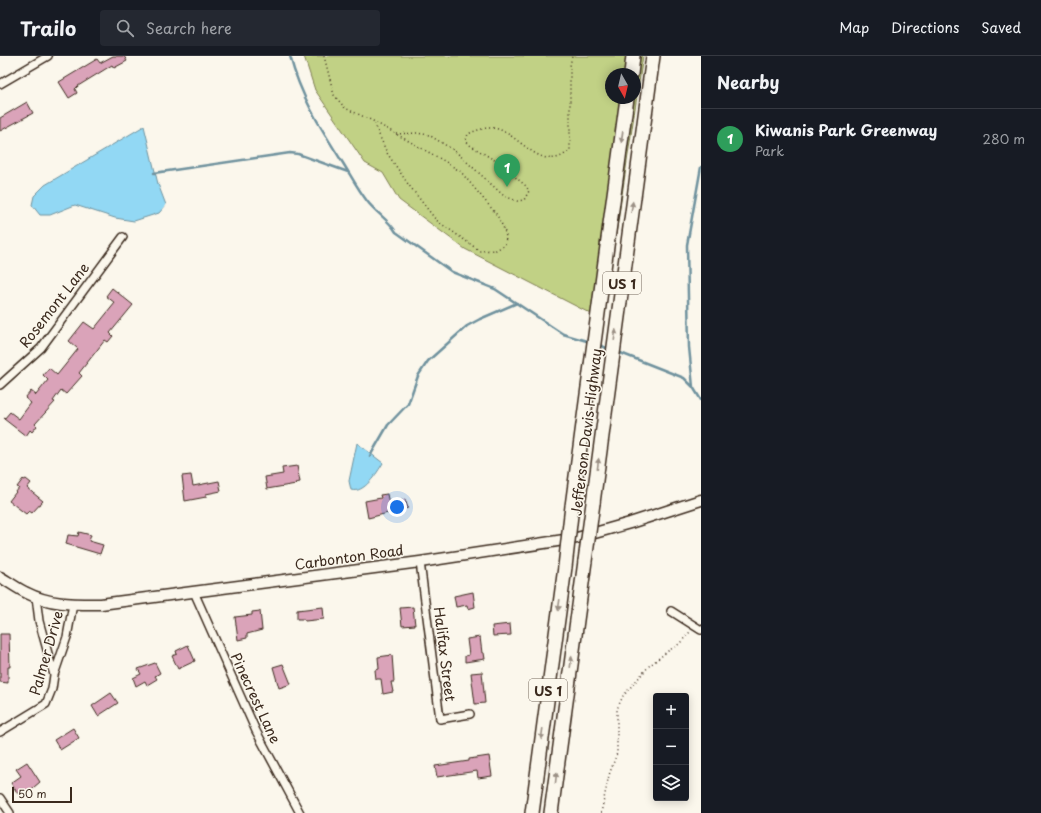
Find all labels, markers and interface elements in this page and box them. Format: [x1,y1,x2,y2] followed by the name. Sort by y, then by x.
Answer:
[100,10,380,46] search box
[20,14,76,42] text: Trailo
[146,16,232,39] text: Search here
[114,17,136,39] icon: search
[839,17,869,38] text: Map
[891,17,959,38] text: Directions
[981,17,1021,38] text: Saved
[605,68,641,104] north arrow
[717,69,779,95] text: Nearby
[755,118,937,141] text: Kiwanis Park Greenway
[727,129,733,148] text: 1
[983,129,1025,148] text: 280 m
[619,131,625,143] one-way arrow
[755,141,784,160] text: Park
[494,154,520,187] pin: 1
[629,200,636,213] one-way arrow
[14,258,94,352] street label: Rosemont Lane
[603,272,641,294] road number: US 1
[612,329,618,341] one-way arrow
[565,347,607,517] street label: Jefferson Davis Highway
[595,458,601,470] one-way arrow
[387,497,407,517] your location
[293,539,405,575] street label: Carbonton Road
[556,599,562,612] one-way arrow
[429,605,461,703] street label: Halifax Street
[24,608,68,698] street label: Palmer Drive
[226,649,286,747] street label: Pinecrest Lane
[568,656,574,668] one-way arrow
[529,679,567,701] road number: US 1
[653,693,689,801] map controls
[653,693,689,729] button: +
[539,728,545,740] one-way arrow
[653,729,689,765] button: −
[653,765,689,801] button: layers
[552,772,559,784] one-way arrow
[12,785,72,804] scale bar
[18,785,47,802] text: 50 m

